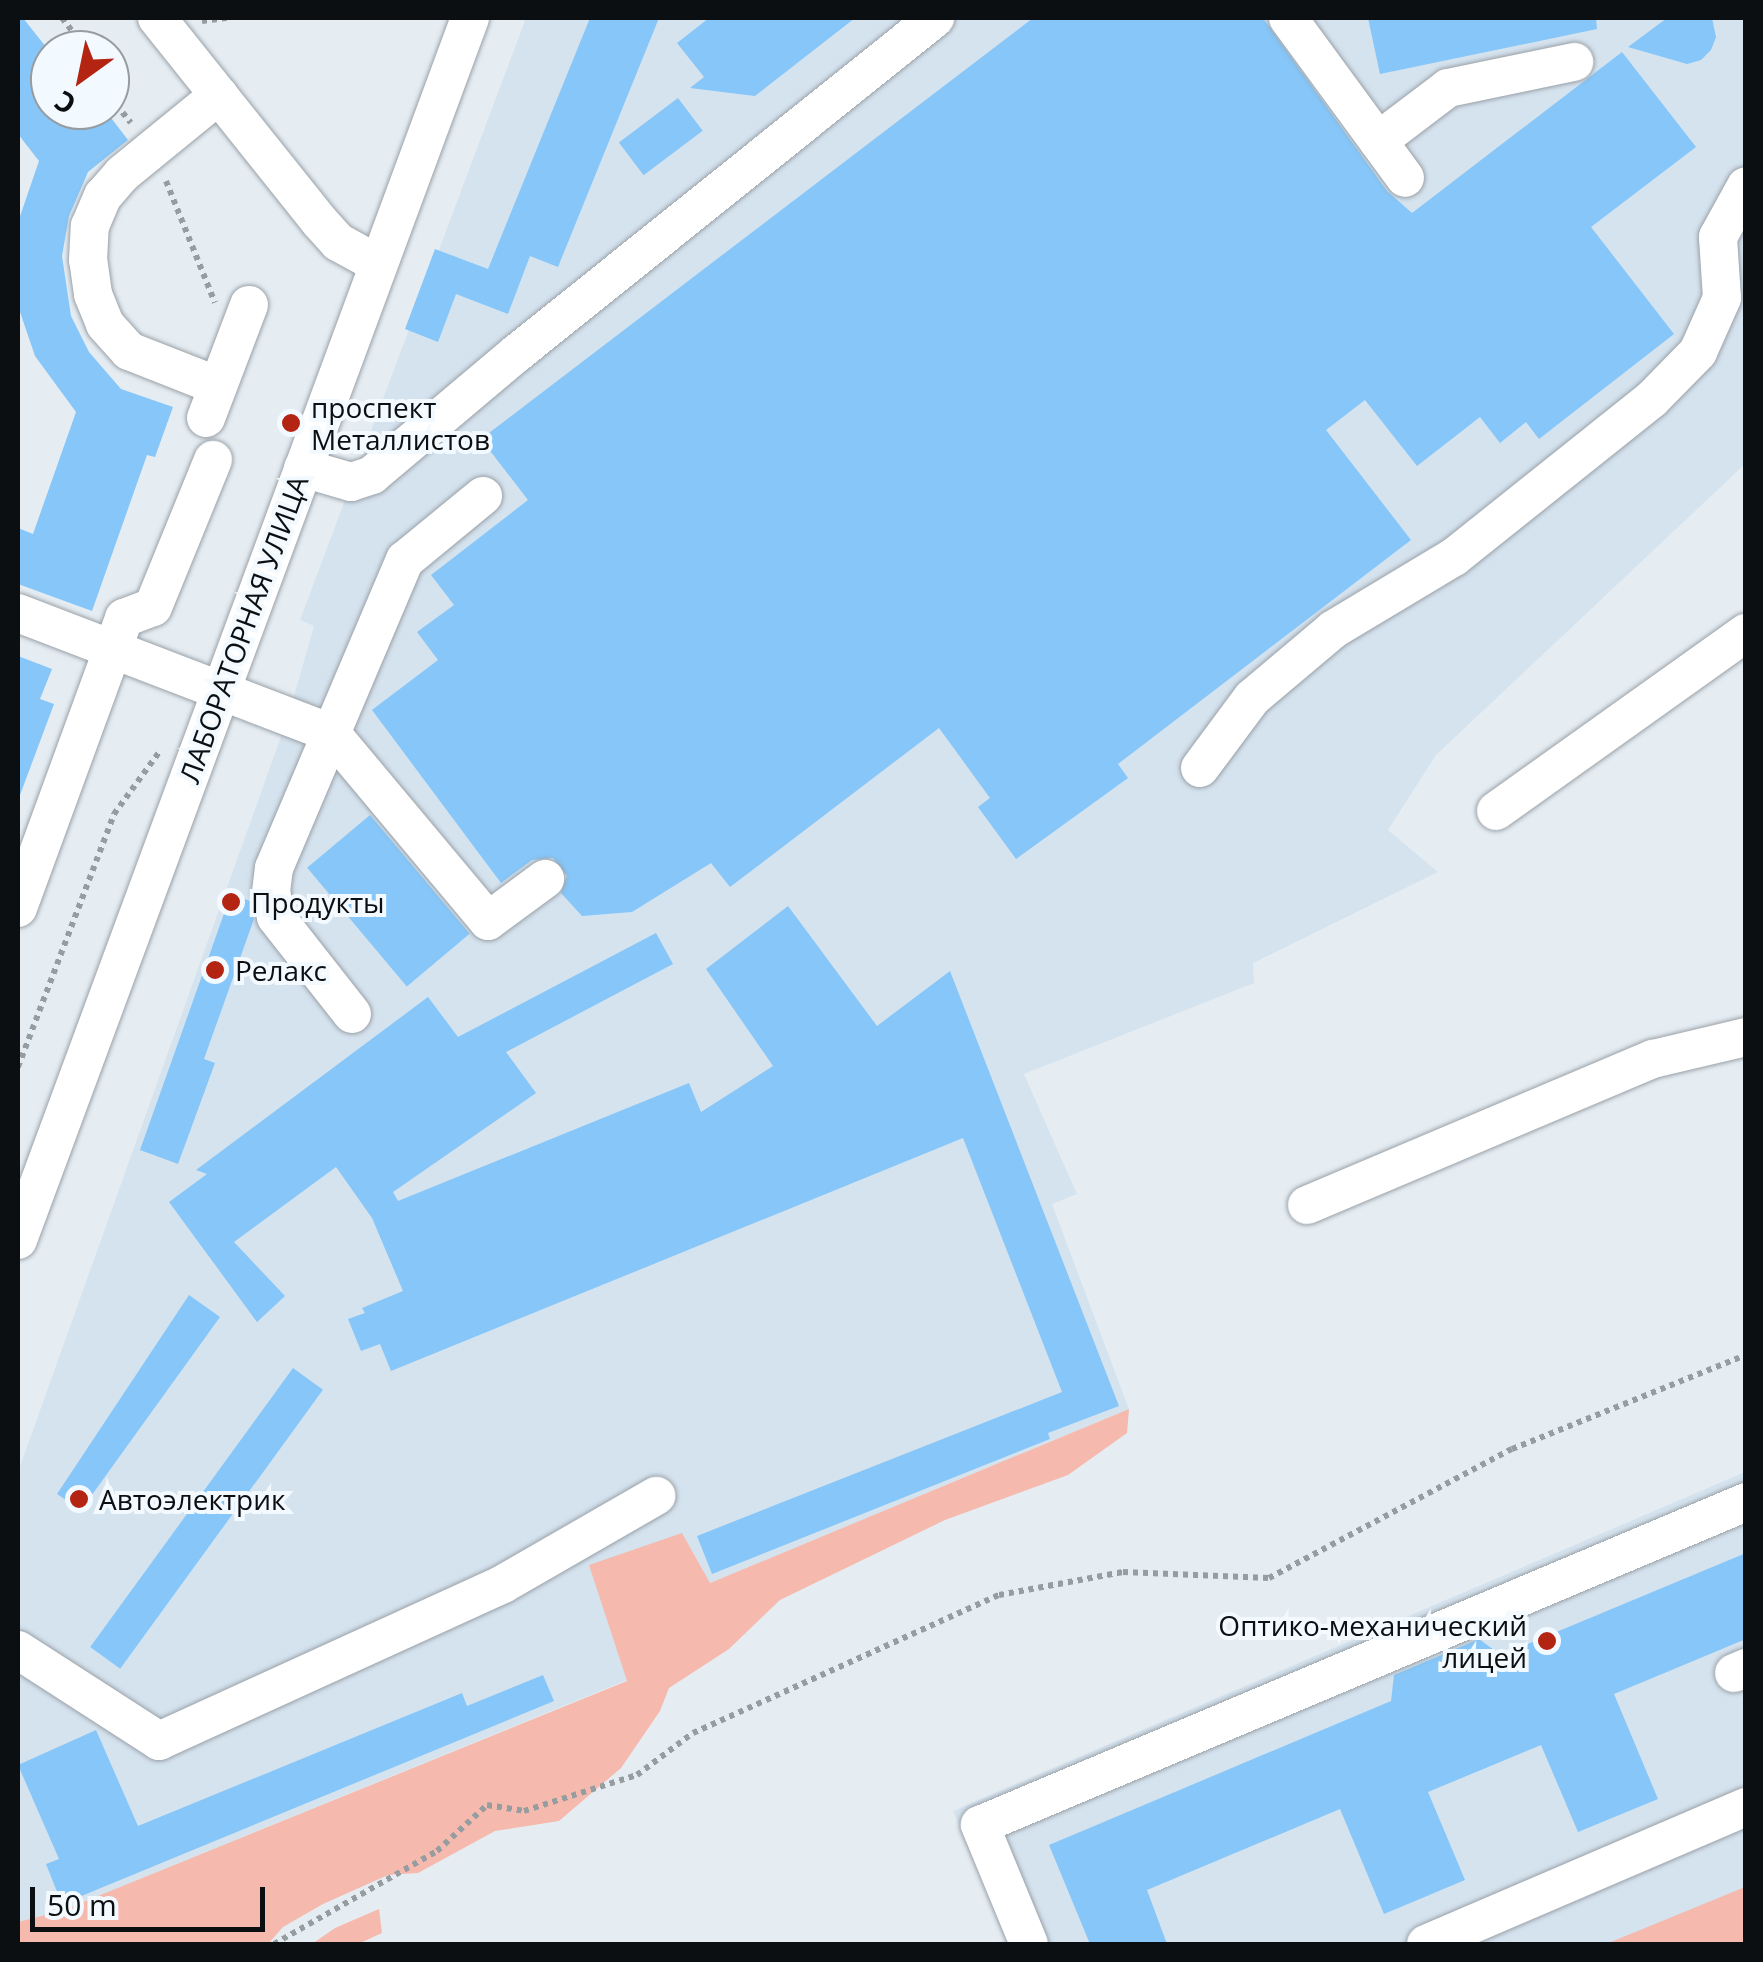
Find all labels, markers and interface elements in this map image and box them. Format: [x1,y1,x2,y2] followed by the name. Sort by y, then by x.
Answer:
[30,30,130,130] north arrow
[47,83,83,124] text: С
[311,390,490,456] place label: проспект Металлистов
[280,412,302,434] marker: проспект Металлистов
[172,471,314,787] street label: ЛАБОРАТОРНАЯ УЛИЦА
[251,885,385,919] place label: Продукты
[220,891,242,913] marker: Продукты
[235,953,327,987] place label: Релакс
[204,959,226,981] marker: Релакс
[99,1482,285,1516] place label: Автоэлектрик
[68,1488,90,1510] marker: Автоэлектрик
[1218,1608,1527,1674] place label: Оптико-механический лицей
[1536,1630,1558,1652] marker: Оптико-механический лицей
[35,1867,270,1929] scale bar
[47,1884,117,1925] text: 50 m

